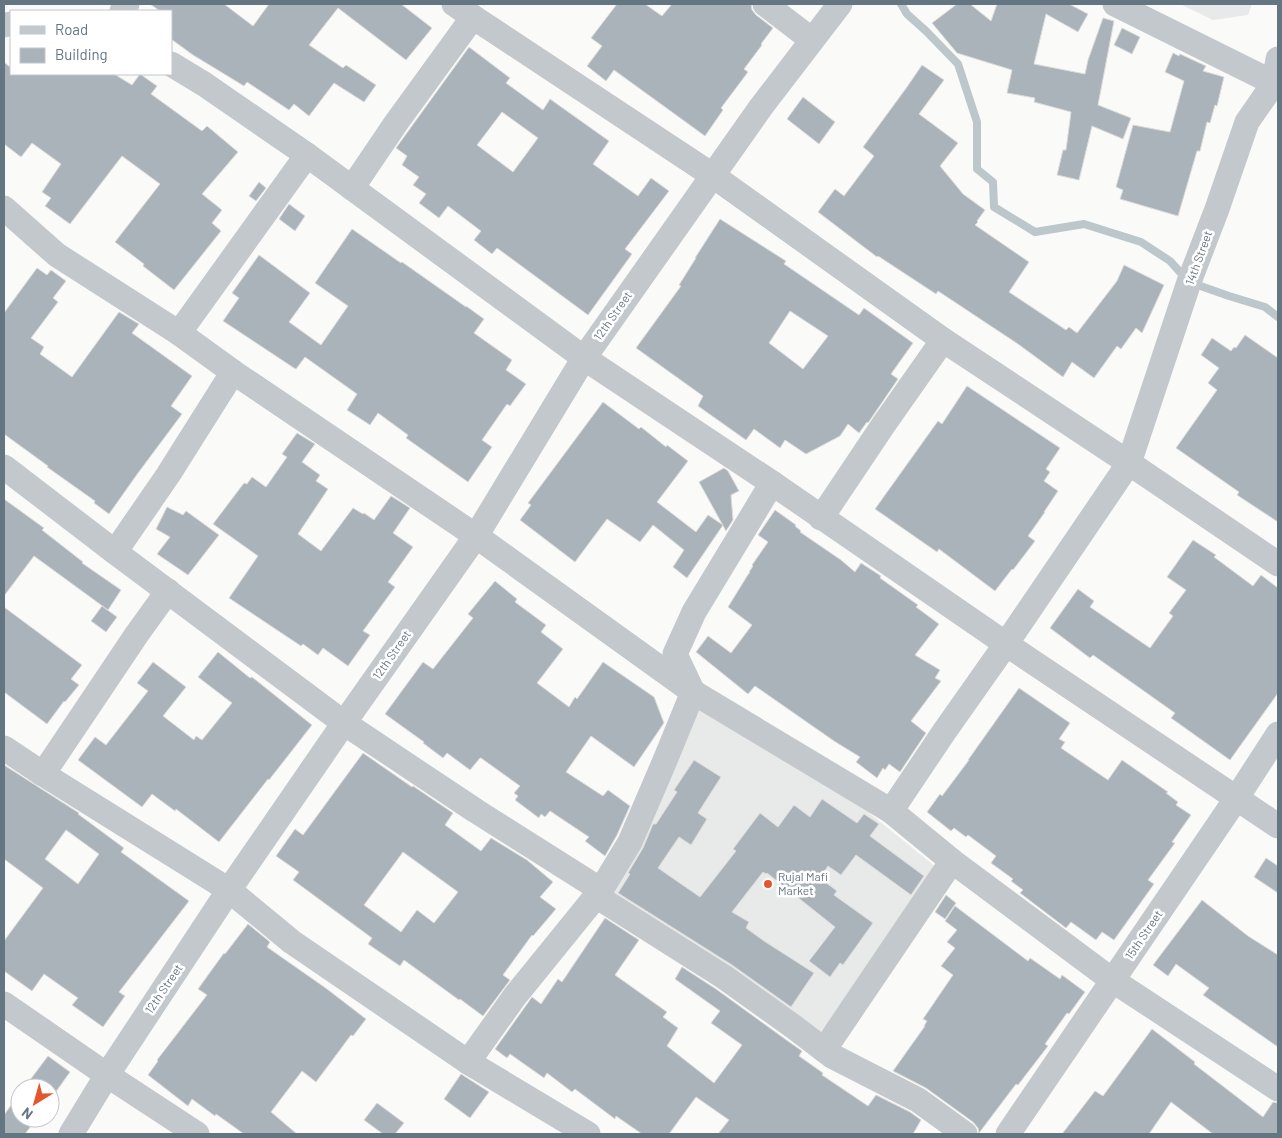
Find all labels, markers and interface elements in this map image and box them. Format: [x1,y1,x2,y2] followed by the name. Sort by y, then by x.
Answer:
[10,10,172,75] legend
[55,20,88,38] text: Road
[55,45,108,63] text: Building
[1182,229,1214,287] street label: 14th Street
[590,288,634,343] street label: 12th Street
[369,627,413,682] street label: 12th Street
[778,869,828,897] place label: Rujal Mafi Market
[762,878,774,890] marker: Rujal Mafi Market
[1122,907,1165,962] street label: 15th Street
[142,961,185,1016] street label: 12th Street
[10,1078,60,1128] north arrow
[18,1104,36,1123] text: N

